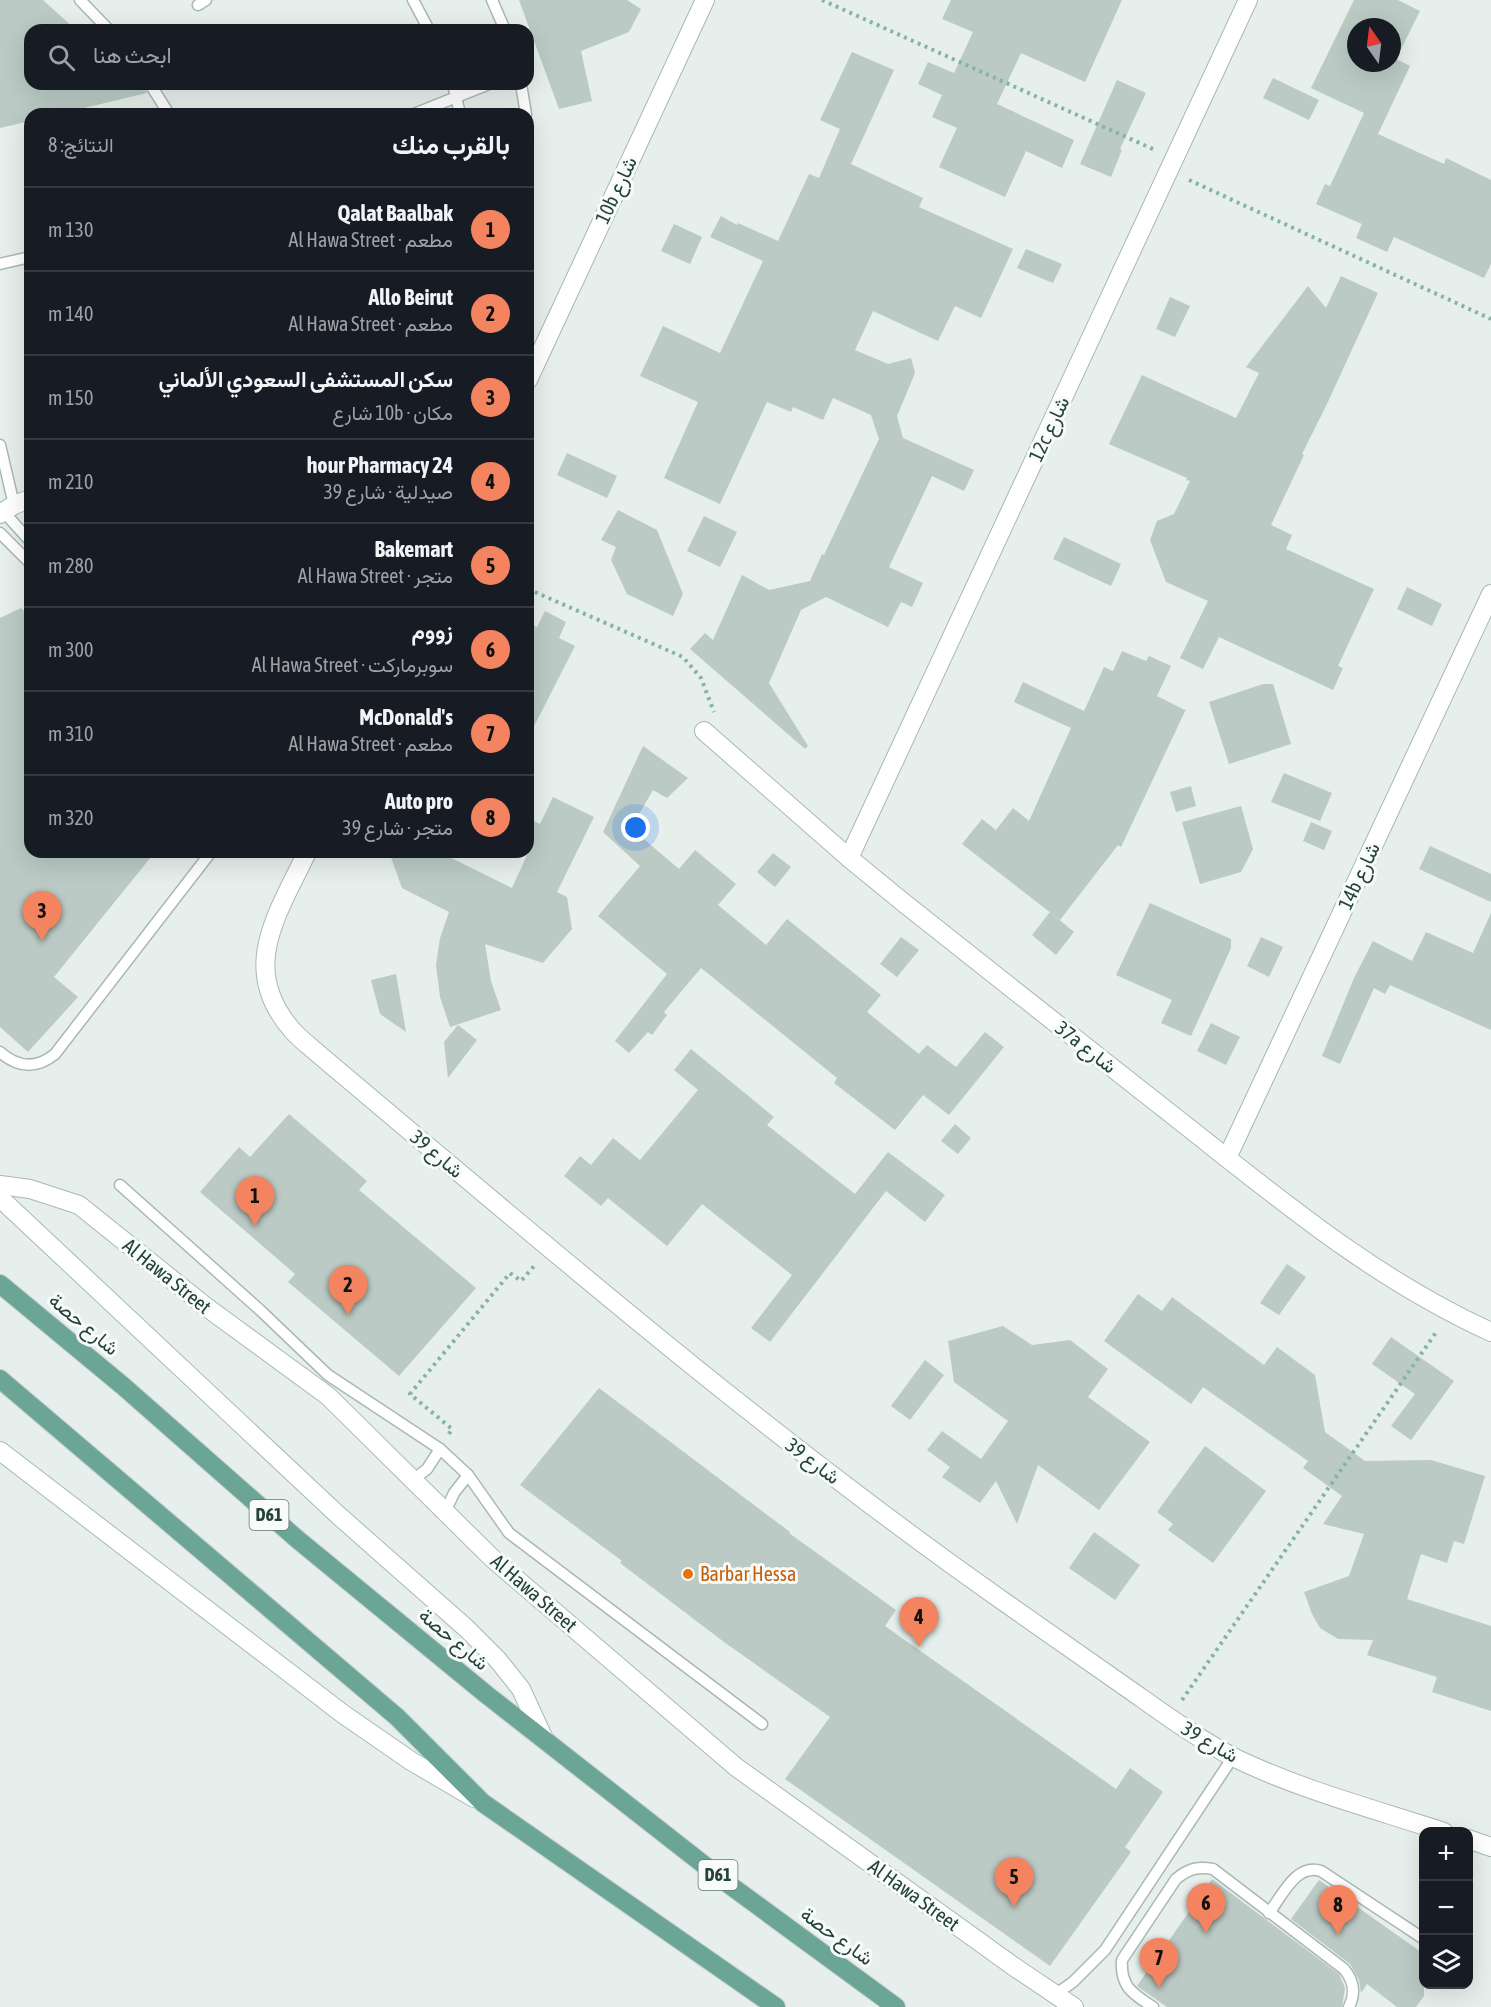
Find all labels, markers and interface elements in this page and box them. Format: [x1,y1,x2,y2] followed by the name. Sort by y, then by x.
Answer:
[1347,18,1401,72] north arrow
[24,24,534,90] search box
[45,41,78,74] icon: search
[93,42,172,68] text: ابحث هنا
[392,130,510,160] text: بالقرب منك
[48,133,114,156] text: النتائج: 8
[590,153,644,228] street label: 10b شارع
[337,200,453,226] text: Qalat Baalbak
[48,218,93,241] text: 130 m
[486,218,495,241] text: 1
[289,228,453,251] text: مطعم · Al Hawa Street
[368,284,453,310] text: Allo Beirut
[48,302,93,325] text: 140 m
[486,302,495,325] text: 2
[289,312,453,335] text: مطعم · Al Hawa Street
[158,366,453,392] text: سكن المستشفى السعودي الألماني
[48,386,93,409] text: 150 m
[486,386,495,409] text: 3
[1024,393,1076,466] street label: 12c شارع
[332,401,453,424] text: مكان · 10b شارع
[307,452,453,478] text: 24 hour Pharmacy
[48,470,93,493] text: 210 m
[486,470,495,493] text: 4
[323,480,453,503] text: صيدلية · شارع 39
[374,536,453,562] text: Bakemart
[48,554,93,577] text: 280 m
[486,554,495,577] text: 5
[298,564,453,587] text: متجر · Al Hawa Street
[411,618,453,644] text: زووم
[48,638,93,661] text: 300 m
[486,638,495,661] text: 6
[252,653,453,676] text: سوبرماركت · Al Hawa Street
[359,704,453,730] text: McDonald's
[48,722,93,745] text: 310 m
[486,722,495,745] text: 7
[289,732,453,755] text: مطعم · Al Hawa Street
[385,788,453,814] text: Auto pro
[48,806,93,829] text: 320 m
[486,806,495,829] text: 8
[621,813,650,842] your location
[342,816,453,839] text: متجر · شارع 39
[1333,839,1387,914] street label: 14b شارع
[22,892,62,941] pin: 3
[1049,1016,1121,1080] street label: 37a شارع
[404,1125,468,1185] street label: شارع 39
[236,1176,274,1226] pin: 1
[119,1233,216,1318] street label: Al Hawa Street
[328,1266,368,1315] pin: 2
[43,1288,124,1362] street label: شارع حصة
[780,1433,845,1491] street label: شارع 39
[250,1500,288,1530] road number: D61
[487,1549,582,1636] street label: Al Hawa Street
[700,1562,796,1585] place label: Barbar Hessa
[681,1567,695,1581] marker: Barbar Hessa
[900,1598,938,1647] pin: 4
[413,1603,494,1677] street label: شارع حصة
[1176,1716,1243,1770] street label: شارع 39
[1419,1827,1473,1989] map controls
[1419,1827,1473,1881] button: +
[864,1854,964,1935] street label: Al Hawa Street
[994,1858,1034,1907] pin: 5
[698,1860,738,1890] road number: D61
[1419,1881,1473,1935] button: −
[1186,1884,1226,1933] pin: 6
[1318,1886,1358,1935] pin: 8
[795,1902,878,1972] street label: شارع حصة
[1419,1935,1473,1989] button: layers
[1140,1938,1178,1988] pin: 7

